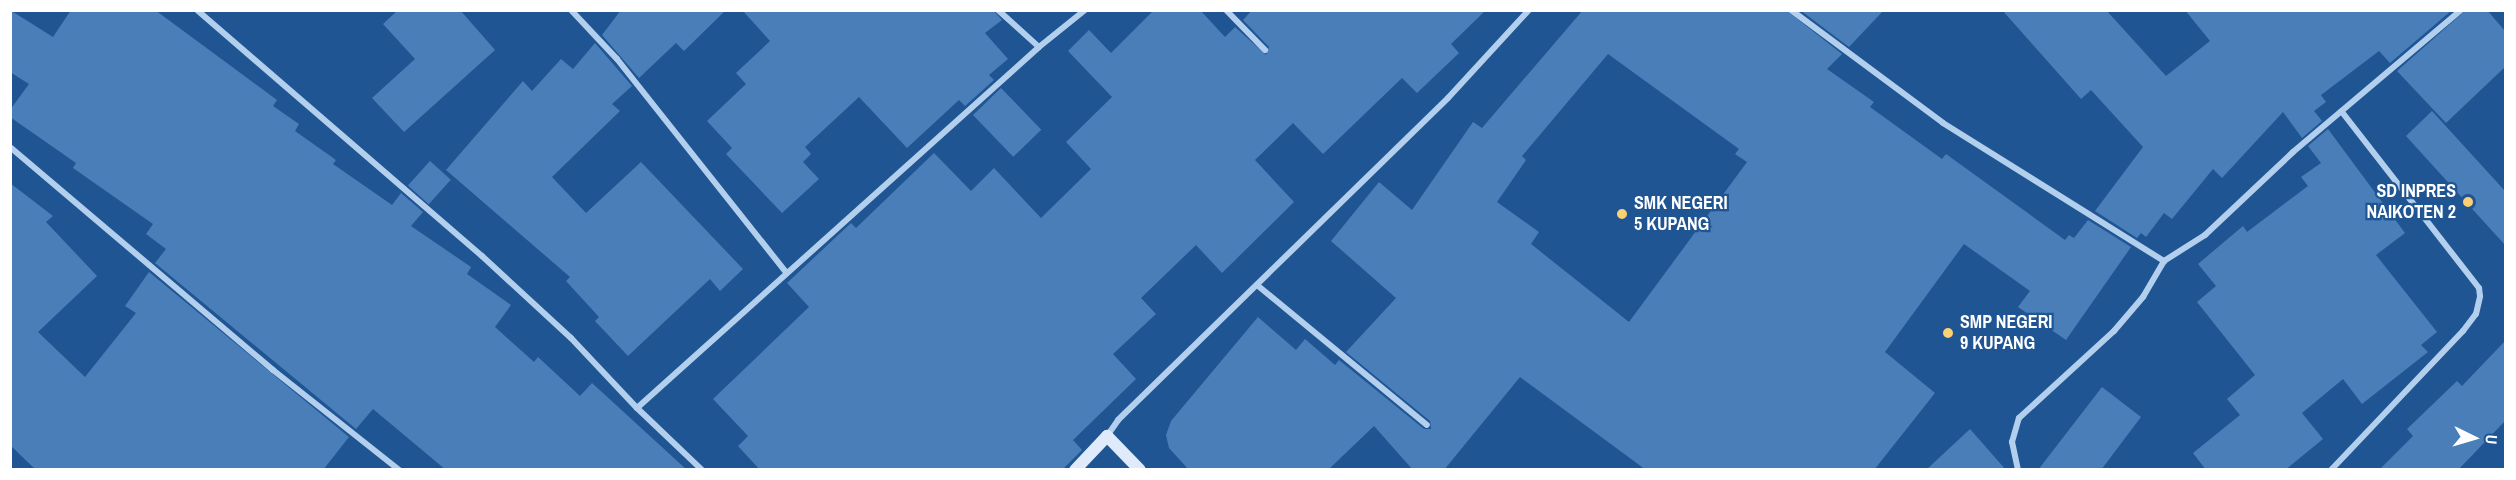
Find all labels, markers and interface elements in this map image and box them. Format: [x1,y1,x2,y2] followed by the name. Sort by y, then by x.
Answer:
[2367,181,2456,224] place label: SD INPRES NAIKOTEN 2
[1634,193,1727,236] place label: SMK NEGERI 5 KUPANG
[2461,195,2475,209] marker: SD INPRES NAIKOTEN 2
[1615,207,1629,221] marker: SMK NEGERI 5 KUPANG
[1960,312,2053,354] place label: SMP NEGERI 9 KUPANG
[1941,326,1955,340] marker: SMP NEGERI 9 KUPANG
[2444,408,2504,468] north arrow
[2481,434,2503,445] text: U

